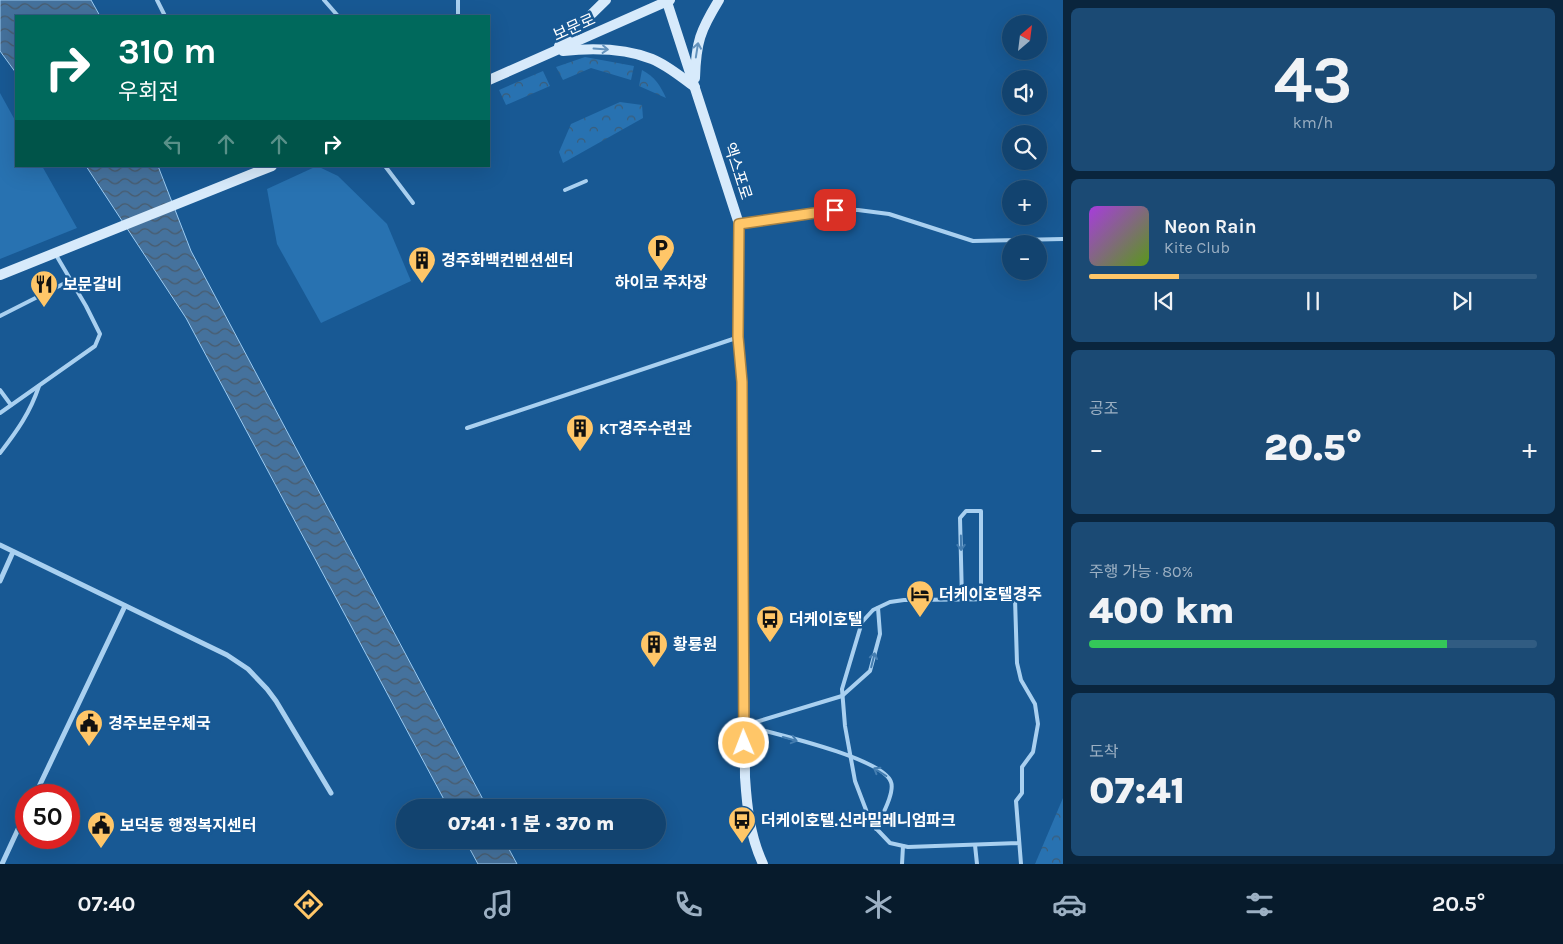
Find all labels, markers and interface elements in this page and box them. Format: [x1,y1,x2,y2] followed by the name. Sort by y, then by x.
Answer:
[550,9,598,45] street label: 보문로
[1002,15,1048,60] north arrow
[1002,15,1047,280] map controls
[118,31,216,72] text: 310 m
[35,35,100,100] icon: right
[1273,42,1353,118] text: 43
[692,43,702,59] one-way arrow
[593,45,609,54] one-way arrow
[1002,70,1047,115] button: sound
[118,79,179,105] text: 우회전
[1293,113,1333,132] text: km/h
[1002,125,1047,170] button: search
[159,130,187,158] icon: left
[212,130,240,158] icon: ahead
[265,130,293,158] icon: ahead
[318,130,346,158] icon: right
[720,140,756,202] street label: 엑스포로
[1002,180,1047,225] button: +
[814,189,856,231] pin
[821,196,849,224] icon: arrive
[1164,216,1257,238] text: Neon Rain
[646,233,676,272] parking icon: 하이코 주차장
[1002,235,1047,280] button: −
[1164,238,1230,257] text: Kite Club
[407,245,437,284] building icon: 경주화백컨벤션센터
[441,251,573,270] place label: 경주화백컨벤션센터
[29,269,59,308] restaurant icon: 보문갈비
[615,273,707,292] place label: 하이코 주차장
[63,275,122,294] place label: 보문갈비
[1150,287,1178,315] icon: previous
[1299,287,1327,315] icon: pause
[1448,287,1476,315] icon: next
[1089,399,1118,418] text: 공조
[565,413,595,452] building icon: KT경주수련관
[599,419,692,438] place label: KT경주수련관
[1264,425,1362,470] text: 20.5°
[1089,432,1104,465] text: −
[1522,432,1537,465] text: +
[956,534,966,551] one-way arrow
[1089,562,1193,581] text: 주행 가능 · 80%
[905,579,935,618] hotel icon: 더케이호텔경주
[939,585,1042,604] place label: 더케이호텔경주
[1089,588,1235,633] text: 400 km
[755,604,785,643] bus stop icon: 더케이호텔
[789,610,863,629] place label: 더케이호텔
[639,629,669,668] building icon: 황룡원
[673,635,717,654] place label: 황룡원
[869,653,878,669] one-way arrow
[74,708,104,747] public building icon: 경주보문우체국
[108,714,211,733] place label: 경주보문우체국
[717,716,769,768] position arrow
[782,734,798,744] one-way arrow
[1089,742,1118,761] text: 도착
[873,766,887,776] one-way arrow
[1089,768,1185,813] text: 07:41
[15,784,80,849] speed limit sign: 50
[727,805,757,844] bus stop icon: 더케이호텔.신라밀레니엄파크
[86,810,116,849] public building icon: 보덕동 행정복지센터
[761,811,956,830] place label: 더케이호텔.신라밀레니엄파크
[448,813,614,835] text: 07:41 · 1 분 · 370 m
[120,816,257,835] place label: 보덕동 행정복지센터
[291,887,326,922] icon: directions
[481,887,516,922] icon: music
[671,887,706,922] icon: phone
[861,887,896,922] icon: climate
[1052,887,1087,922] icon: car
[1242,887,1277,922] icon: filters
[78,891,135,917] text: 07:40
[1432,891,1485,917] text: 20.5°

